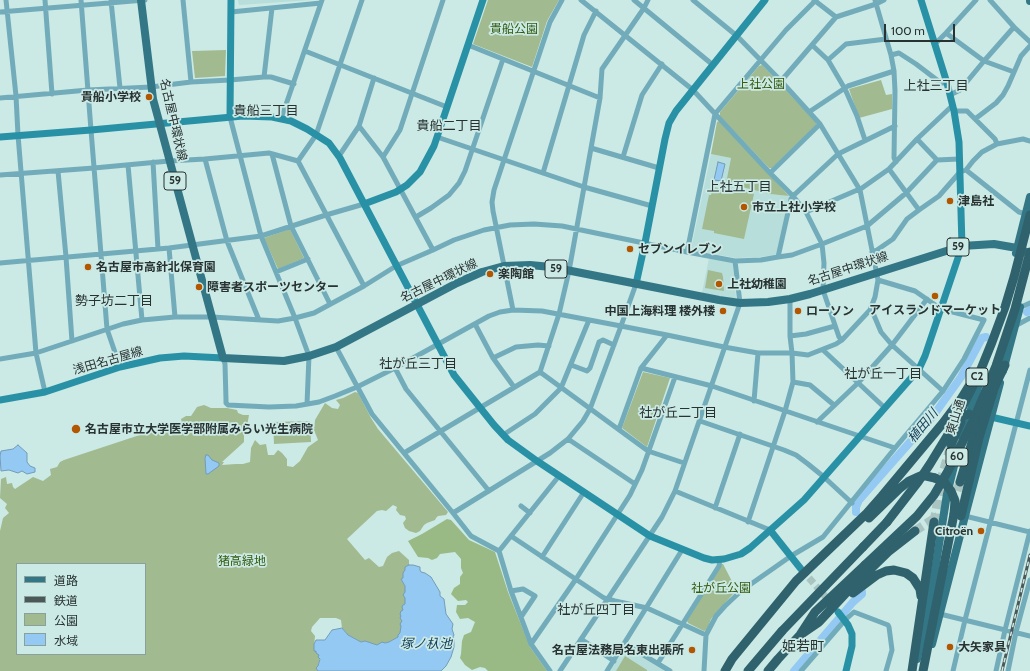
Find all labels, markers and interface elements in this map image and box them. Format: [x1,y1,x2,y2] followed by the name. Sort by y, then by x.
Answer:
[886,16,957,42] scale bar
[490,22,538,36] park label: 貴船公園
[891,23,925,38] text: 100 m
[157,77,189,163] street label: 名古屋中環状線
[737,77,785,91] park label: 上社公園
[904,78,968,94] district label: 上社三丁目
[81,90,141,104] place label: 貴船小学校
[144,92,154,102] marker: 貴船小学校
[234,103,298,119] district label: 貴船三丁目
[417,118,481,134] district label: 貴船二丁目
[164,172,186,190] road number: 59
[707,179,771,195] district label: 上社五丁目
[958,194,994,208] place label: 津島社
[945,196,955,206] marker: 津島社
[752,200,836,214] place label: 市立上社小学校
[739,202,749,212] marker: 市立上社小学校
[947,238,969,256] road number: 59
[638,242,722,256] place label: セブンイレブン
[625,244,635,254] marker: セブンイレブン
[806,249,890,289] street label: 名古屋中環状線
[398,256,480,306] street label: 名古屋中環状線
[96,260,216,274] place label: 名古屋市高針北保育園
[545,260,567,278] road number: 59
[83,262,93,272] marker: 名古屋市高針北保育園
[498,267,534,281] place label: 楽陶館
[485,269,495,279] marker: 楽陶館
[727,277,787,291] place label: 上社幼稚園
[714,279,724,289] marker: 上社幼稚園
[207,280,339,294] place label: 障害者スポーツセンター
[194,282,204,292] marker: 障害者スポーツセンター
[930,291,940,301] marker: アイスランドマーケット
[75,293,153,309] district label: 勢子坊二丁目
[869,303,1001,317] place label: アイスランドマーケット
[604,304,715,318] place label: 中国上海料理 楼外楼
[806,304,854,318] place label: ローソン
[718,306,728,316] marker: 中国上海料理 楼外楼
[793,306,803,316] marker: ローソン
[71,344,145,378] street label: 浅田名古屋線
[379,356,457,372] district label: 社が丘三丁目
[844,366,922,382] district label: 社が丘一丁目
[966,368,988,386] road number: C2
[944,398,968,436] street label: 東山通
[639,405,717,421] district label: 社が丘二丁目
[904,406,942,446] water label: 植田川
[85,422,313,436] place label: 名古屋市立大学医学部附属みらい光生病院
[70,423,82,435] marker: 名古屋市立大学医学部附属みらい光生病院
[946,448,968,466] road number: 60
[935,524,973,538] place label: Citroën
[976,526,986,536] marker: Citroën
[218,554,266,568] park label: 猪高緑地
[16,563,146,655] legend
[54,573,78,588] text: 道路
[691,581,751,595] park label: 社が丘公園
[54,593,78,608] text: 鉄道
[557,602,635,618] district label: 社が丘四丁目
[54,613,78,628] text: 公園
[54,633,78,648] text: 水域
[400,636,452,652] water label: 塚ノ杁池
[782,639,824,655] district label: 姫若町
[958,640,1006,654] place label: 大矢家具
[945,642,955,652] marker: 大矢家具
[552,643,684,657] place label: 名古屋法務局名東出張所
[687,645,697,655] marker: 名古屋法務局名東出張所

